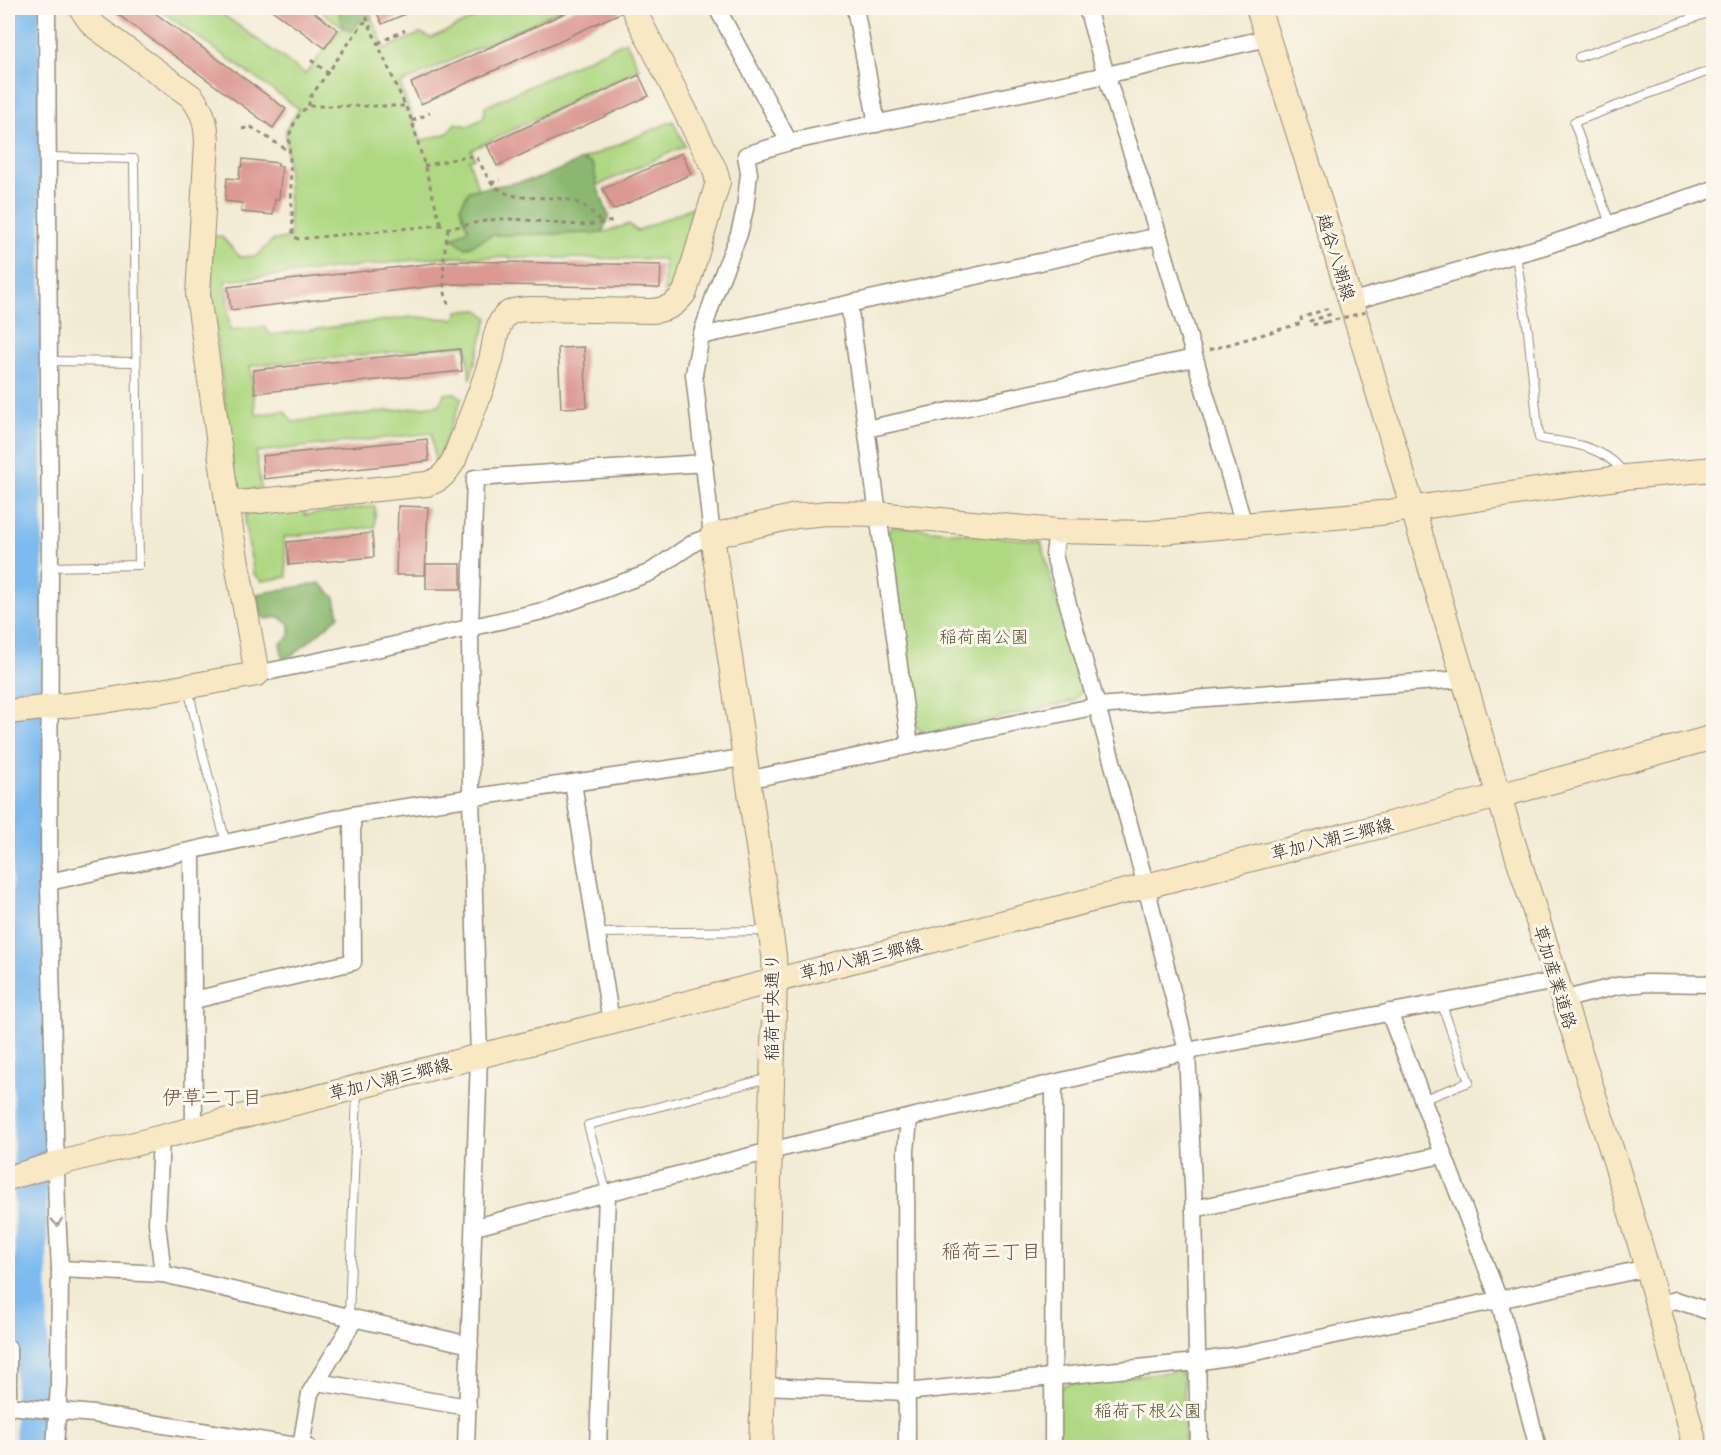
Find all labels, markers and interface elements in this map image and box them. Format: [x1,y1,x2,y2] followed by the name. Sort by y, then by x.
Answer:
[1310,210,1361,304] street label: 越谷八潮線
[939,625,1029,650] park label: 稲荷南公園
[1268,812,1396,867] street label: 草加八潮三郷線
[1527,922,1582,1032] street label: 草加産業道路
[797,932,925,987] street label: 草加八潮三郷線
[760,953,785,1061] street label: 稲荷中央通り
[326,1052,454,1107] street label: 草加八潮三郷線
[162,1084,262,1112] district label: 伊草二丁目
[51,1218,64,1227] one-way arrow
[941,1238,1041,1266] district label: 稲荷三丁目
[1094,1399,1202,1424] park label: 稲荷下根公園

